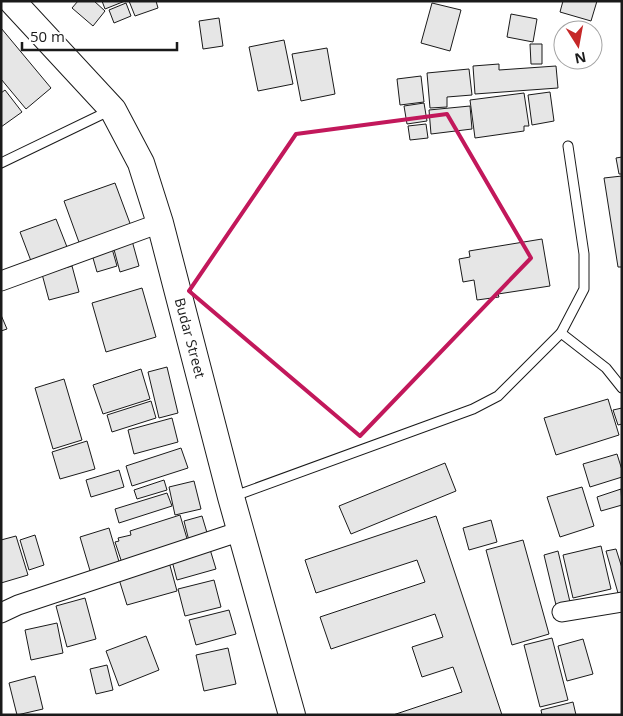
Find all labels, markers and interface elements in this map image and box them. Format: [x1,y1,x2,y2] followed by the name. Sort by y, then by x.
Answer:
[22,20,178,52] scale bar
[553,20,603,70] north arrow
[30,26,65,46] text: 50 m
[573,48,588,69] text: N
[171,296,210,380] street label: Budar Street

